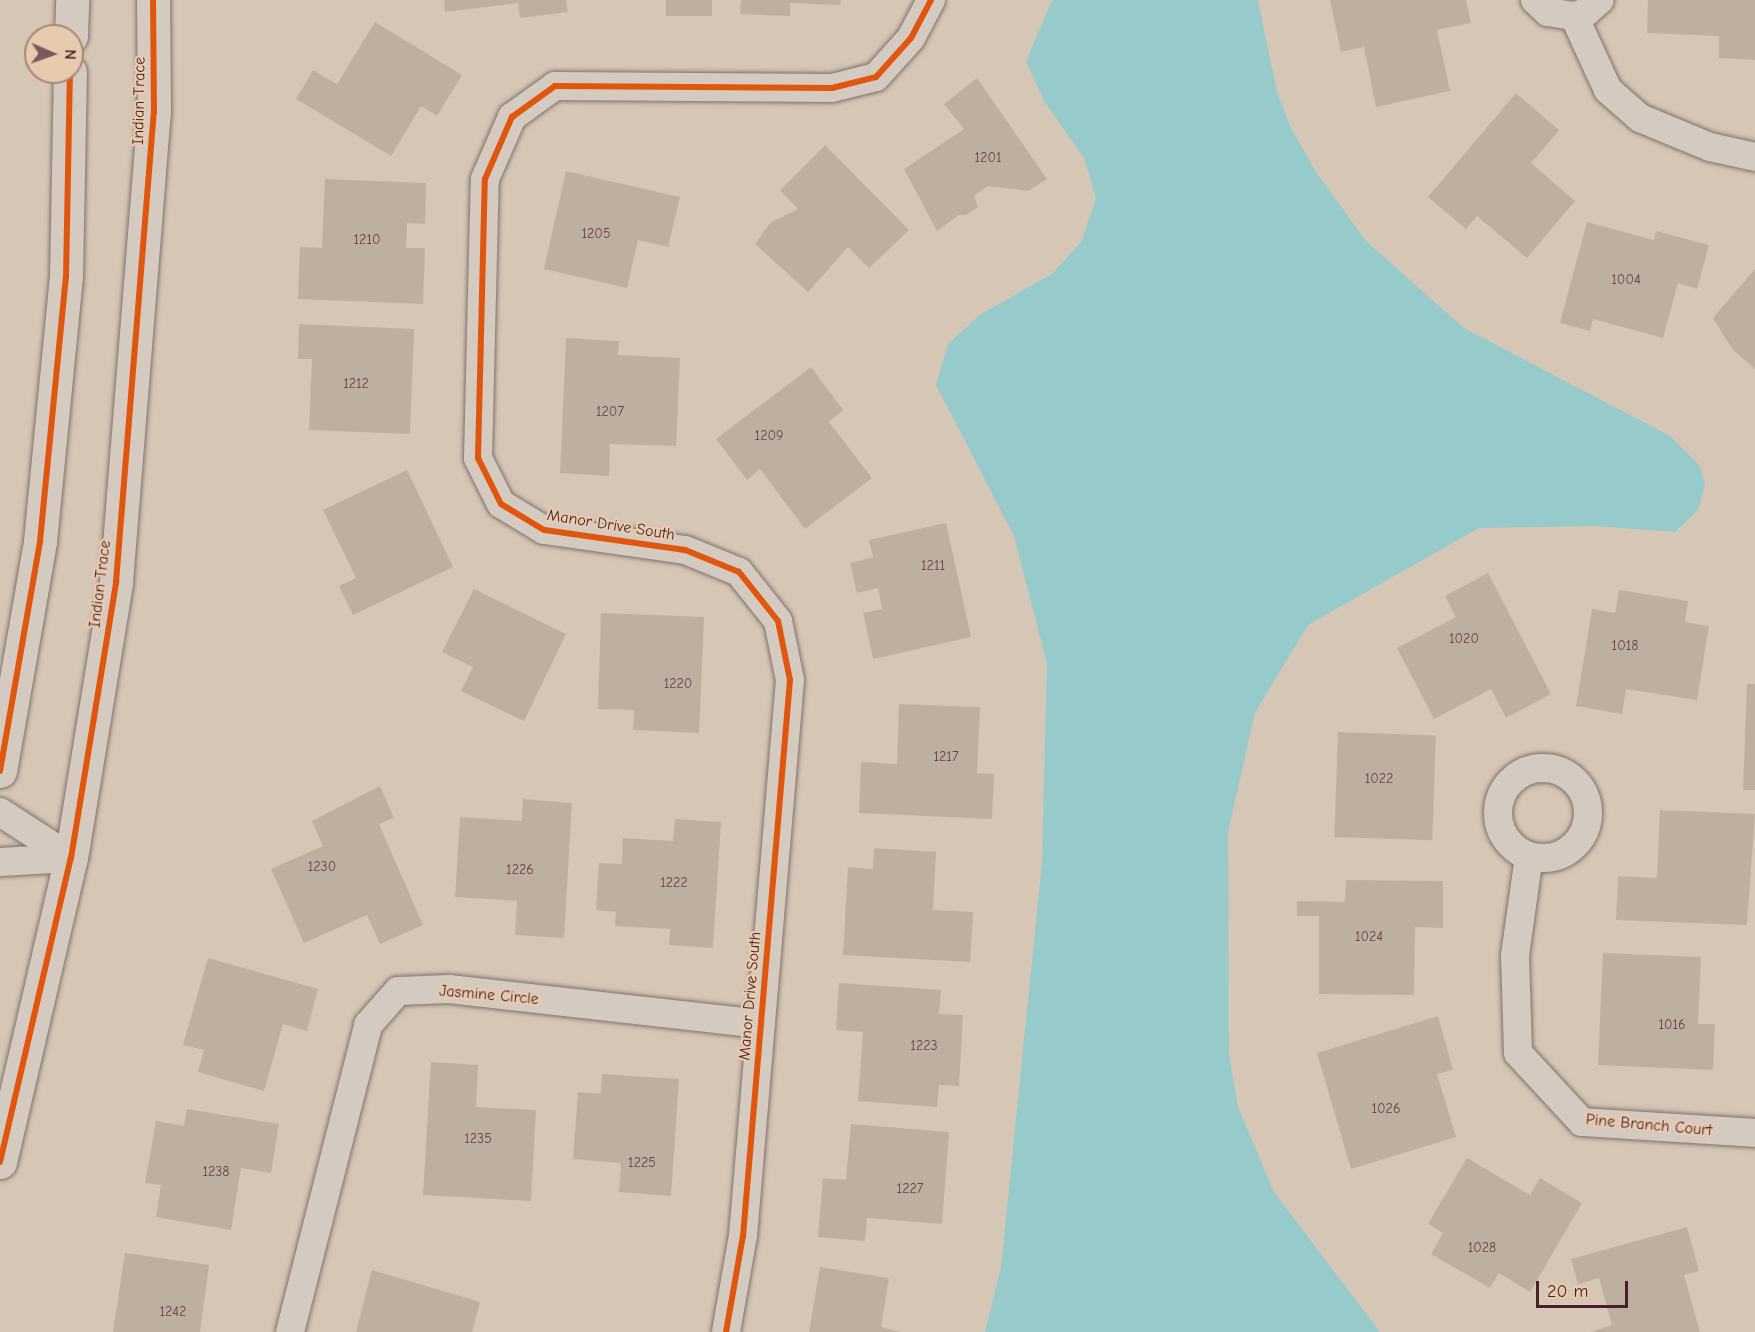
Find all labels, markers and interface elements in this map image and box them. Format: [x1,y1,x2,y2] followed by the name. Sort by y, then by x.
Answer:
[24,24,84,84] north arrow
[61,49,79,60] text: N
[129,57,149,145] street label: Indian Trace
[975,150,1001,166] house number: 1201
[582,226,610,242] house number: 1205
[354,232,380,248] house number: 1210
[1611,272,1641,288] house number: 1004
[343,376,369,392] house number: 1212
[596,404,624,420] house number: 1207
[755,428,783,444] house number: 1209
[546,505,676,545] street label: Manor Drive South
[85,539,115,629] street label: Indian Trace
[921,558,945,574] house number: 1211
[1449,631,1479,647] house number: 1020
[1612,638,1638,654] house number: 1018
[664,676,692,692] house number: 1220
[933,749,959,765] house number: 1217
[1365,771,1393,787] house number: 1022
[308,859,336,875] house number: 1230
[506,862,534,878] house number: 1226
[660,875,688,891] house number: 1222
[1355,929,1383,945] house number: 1024
[735,931,765,1061] street label: Manor Drive South
[438,981,540,1009] street label: Jasmine Circle
[1658,1017,1686,1033] house number: 1016
[910,1038,938,1054] house number: 1223
[1372,1101,1400,1117] house number: 1026
[1585,1110,1713,1140] street label: Pine Branch Court
[464,1131,492,1147] house number: 1235
[628,1155,656,1171] house number: 1225
[202,1164,230,1180] house number: 1238
[897,1181,923,1197] house number: 1227
[1468,1240,1496,1256] house number: 1028
[1539,1269,1630,1307] scale bar
[1547,1281,1588,1302] text: 20 m
[160,1304,186,1320] house number: 1242

